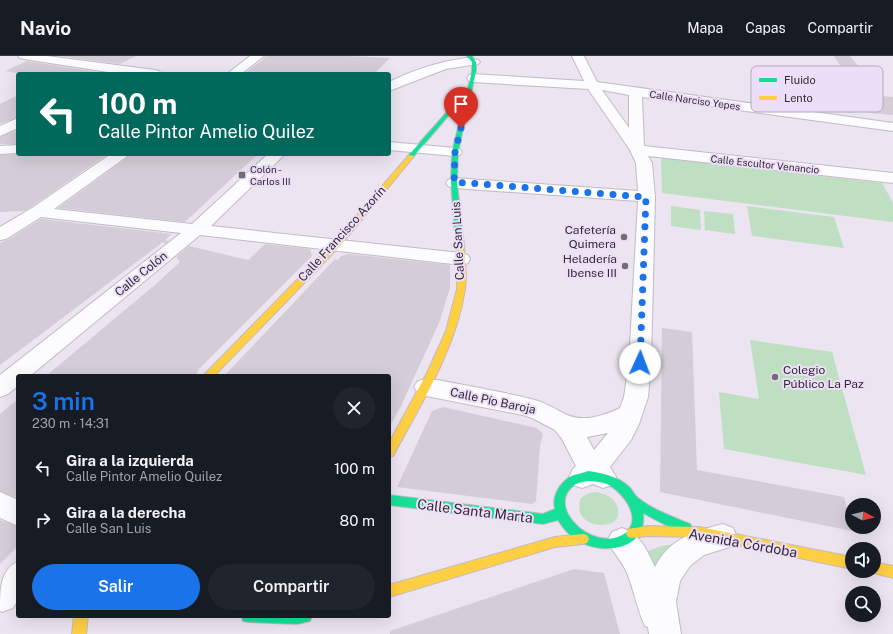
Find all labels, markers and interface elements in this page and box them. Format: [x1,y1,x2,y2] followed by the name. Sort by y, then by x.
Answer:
[20,17,71,39] text: Navio
[687,20,723,36] text: Mapa
[745,20,786,36] text: Capas
[808,20,873,36] text: Compartir
[751,66,883,112] legend
[784,74,816,86] text: Fluido
[98,87,177,120] text: 100 m
[444,87,478,128] pin
[32,88,84,140] icon: left
[649,88,741,112] street label: Calle Narciso Yepes
[784,92,813,104] text: Lento
[450,93,472,115] icon: arrive
[98,121,314,142] text: Calle Pintor Amelio Quilez
[710,152,820,176] street label: Calle Escultor Venancio
[250,163,291,187] place label: Colón - Carlos III
[237,170,247,180] marker: Colón - Carlos III
[295,183,389,285] street label: Calle Francisco Azorín
[449,201,467,281] street label: Calle San Luis
[565,223,616,251] place label: Cafetería Quimera
[619,232,629,242] marker: Cafetería Quimera
[112,249,170,299] street label: Calle Colón
[563,252,617,280] place label: Heladería Ibense III
[620,261,630,271] marker: Heladería Ibense III
[619,342,661,384] position arrow
[783,363,864,391] place label: Colegio Público La Paz
[770,372,780,382] marker: Colegio Público La Paz
[449,385,537,417] street label: Calle Pío Baroja
[32,387,95,415] text: 3 min
[333,387,375,429] button: close
[32,416,109,431] text: 230 m · 14:31
[66,452,194,469] text: Gira a la izquierda
[32,457,54,479] icon: left
[334,460,375,477] text: 100 m
[66,469,222,484] text: Calle Pintor Amelio Quilez
[416,496,534,526] street label: Calle Santa Marta
[845,498,881,534] north arrow
[845,498,881,622] map controls
[66,504,186,521] text: Gira a la derecha
[32,509,54,531] icon: right
[340,512,375,529] text: 80 m
[66,521,151,536] text: Calle San Luis
[687,526,799,560] street label: Avenida Córdoba
[845,542,881,578] button: sound
[32,564,200,610] button: Salir
[208,564,375,610] button: Compartir
[845,586,881,622] button: search

